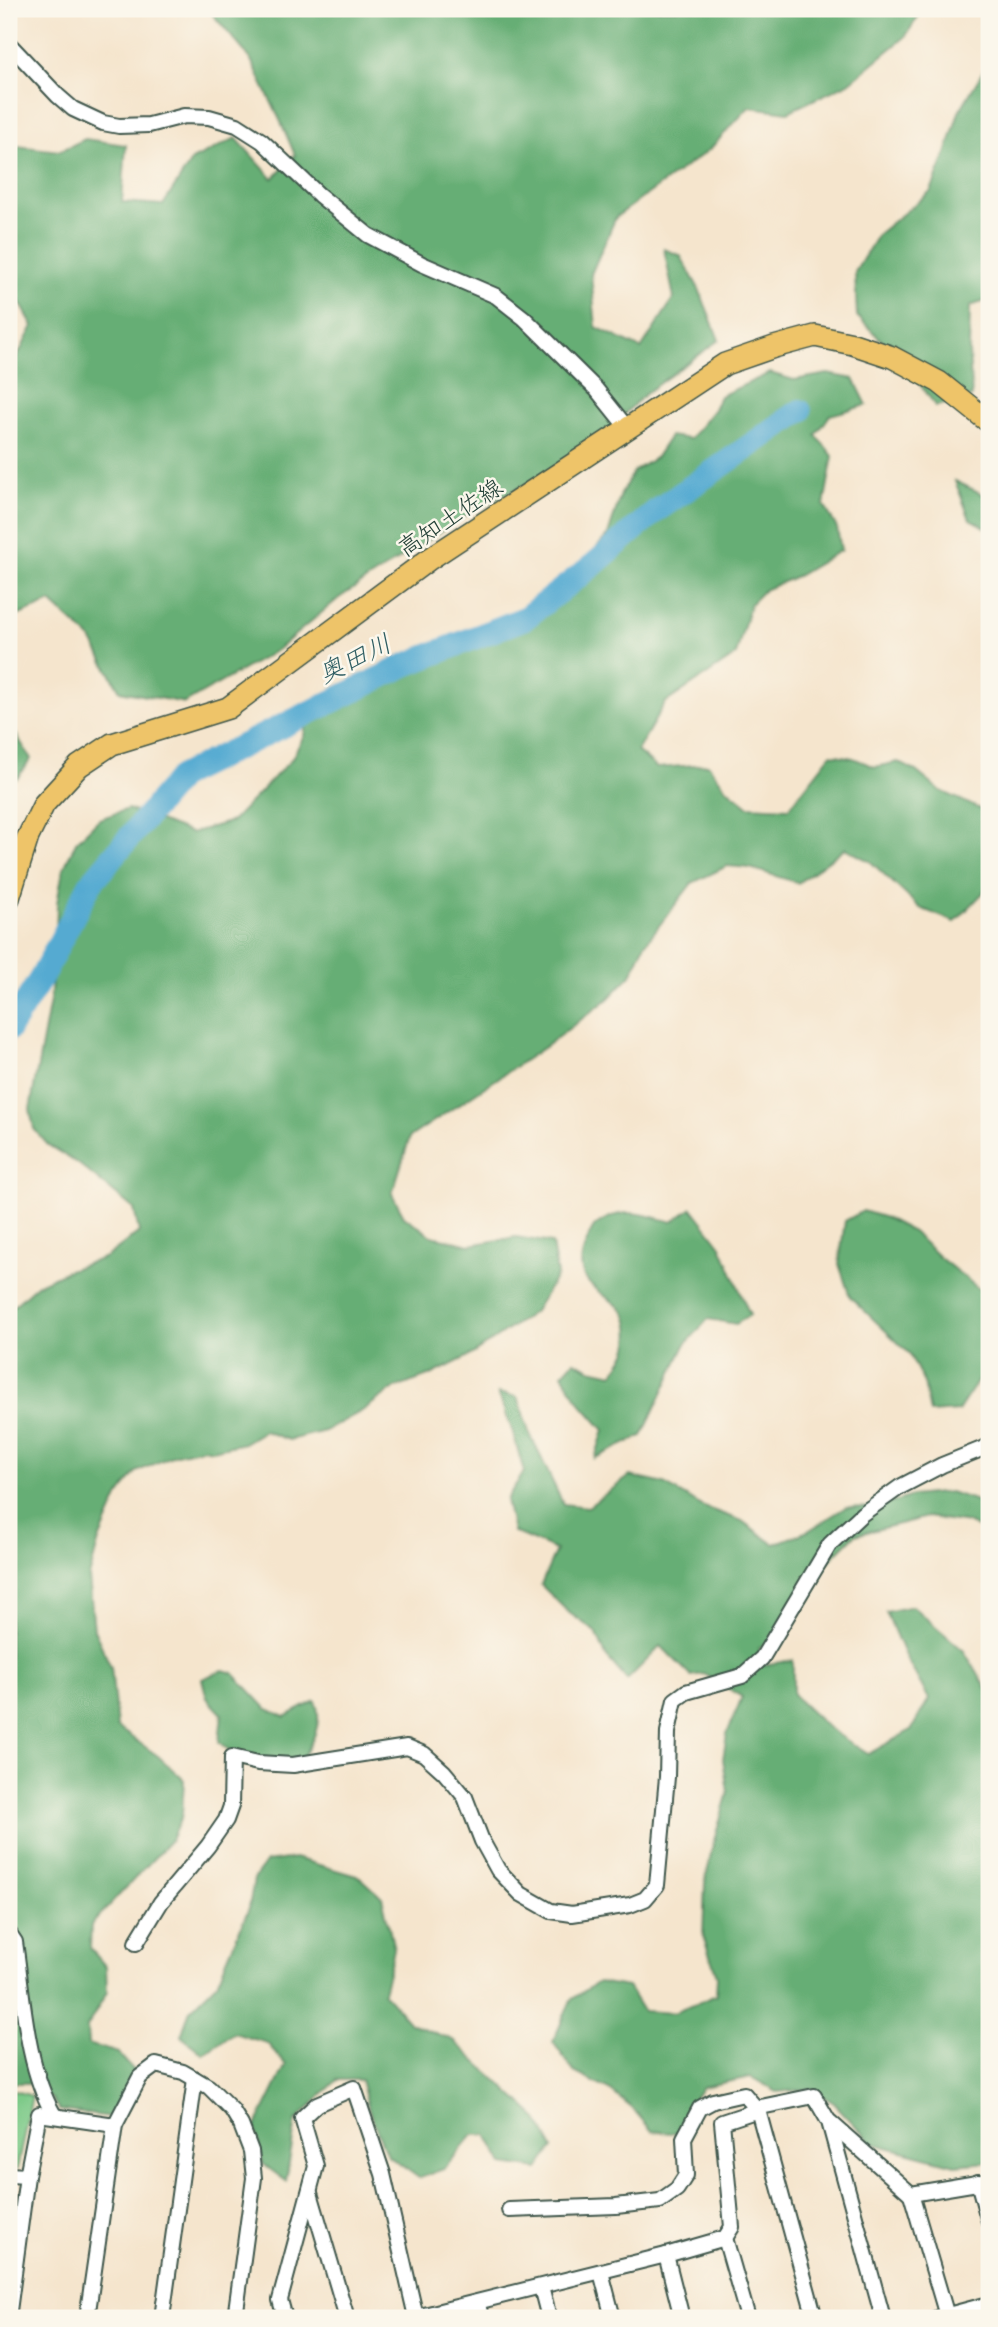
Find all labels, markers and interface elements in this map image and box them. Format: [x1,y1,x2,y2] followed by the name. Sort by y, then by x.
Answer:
[389,468,509,564] street label: 高知土佐線
[310,622,398,692] water label: 奥田川

